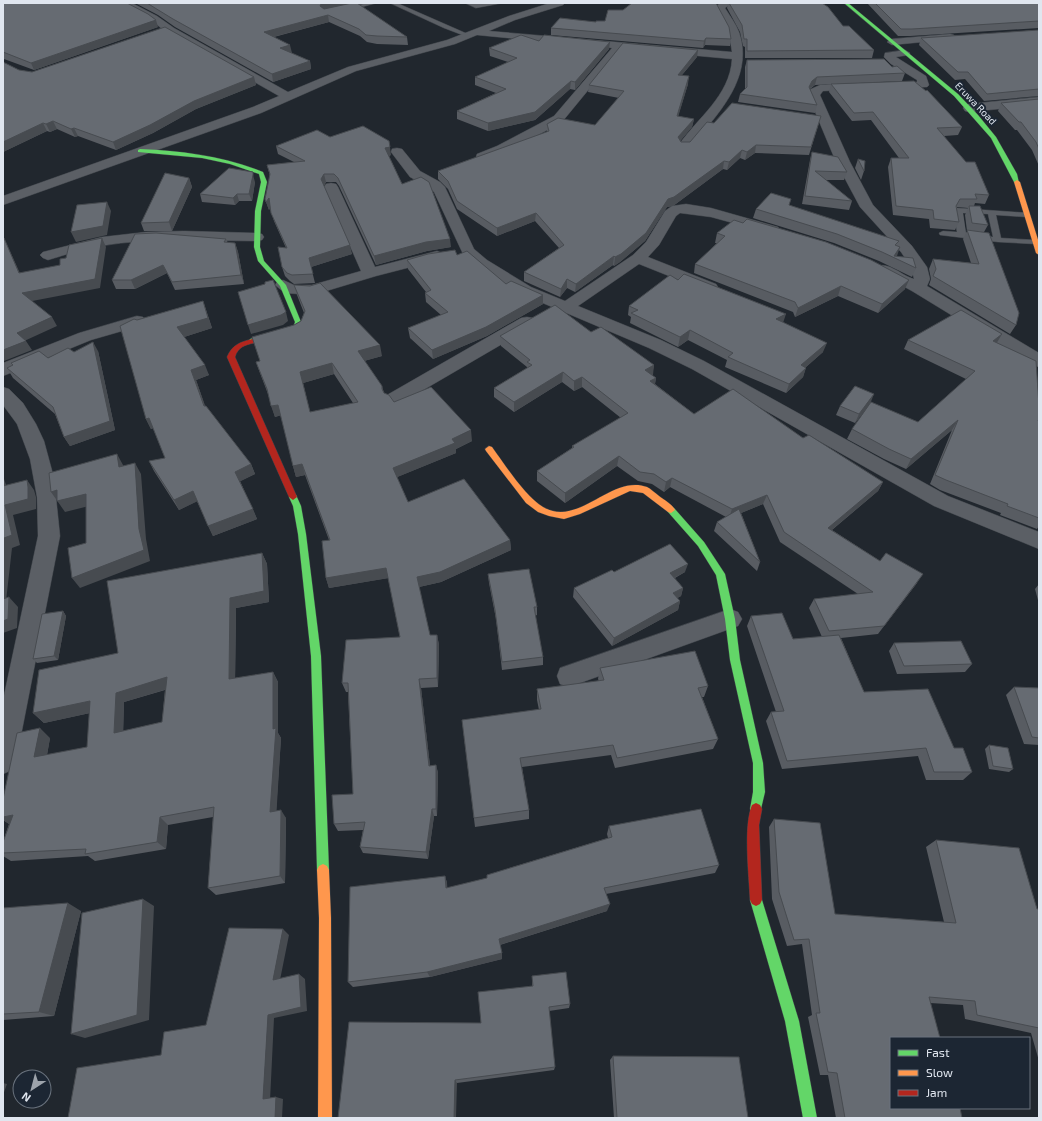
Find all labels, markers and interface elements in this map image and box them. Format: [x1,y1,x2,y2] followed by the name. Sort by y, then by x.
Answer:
[953,79,999,127] street label: Eruwa Road
[890,1037,1030,1109] legend
[926,1045,950,1059] text: Fast
[926,1065,953,1079] text: Slow
[12,1069,52,1109] north arrow
[926,1085,947,1099] text: Jam
[19,1090,33,1105] text: N

